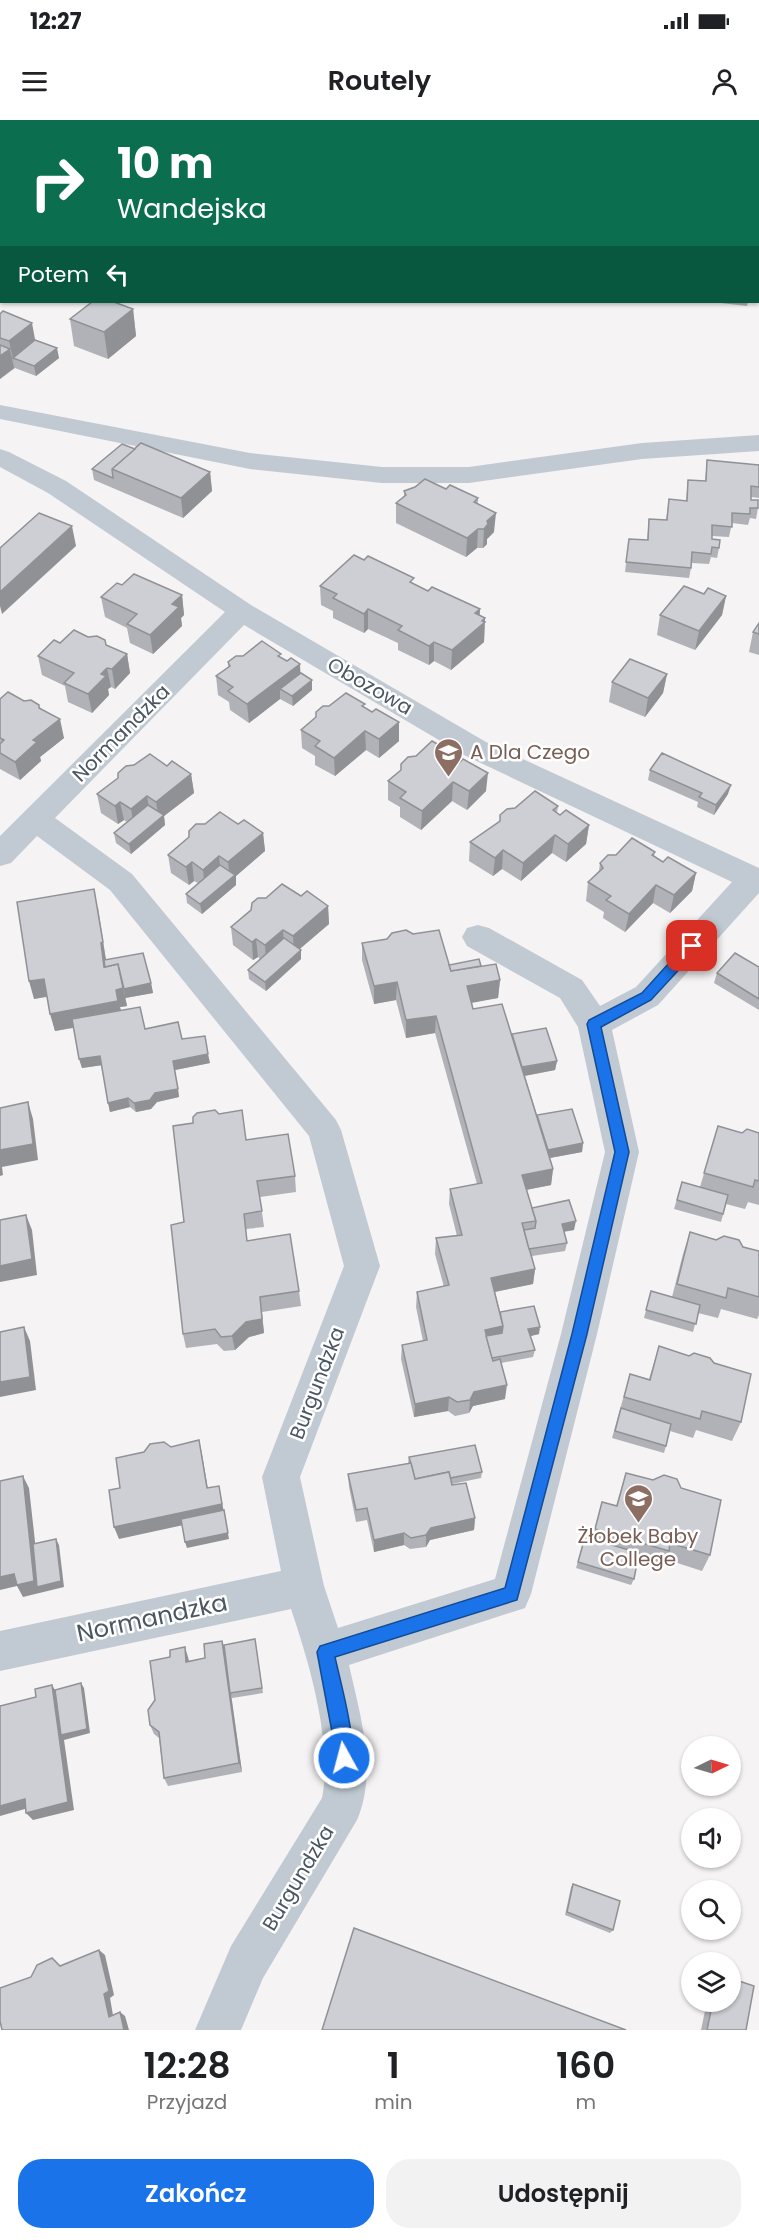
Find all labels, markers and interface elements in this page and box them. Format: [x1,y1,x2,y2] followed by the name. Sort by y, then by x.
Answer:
[30,6,81,37] text: 12:27
[328,62,431,99] text: Routely
[18,65,51,98] icon: menu
[708,65,741,98] icon: person
[117,134,214,193] text: 10 m
[18,144,96,222] icon: right
[117,190,267,227] text: Wandejska
[101,258,134,291] icon: left
[18,259,89,290] text: Potem
[322,650,418,722] street label: Obozowa
[66,678,176,788] street label: Normandzka
[433,736,465,778] school or university icon: A Dla Czego
[470,738,590,766] place label: A Dla Czego
[666,920,717,971] pin
[675,929,708,962] icon: arrive
[283,1323,351,1443] street label: Burgundzka
[622,1482,654,1524] school or university icon: Żłobek Baby College
[578,1522,698,1573] place label: Żłobek Baby College
[74,1585,230,1650] street label: Normandzka
[312,1726,376,1790] position arrow
[681,1736,741,1796] north arrow
[681,1736,741,2012] map controls
[681,1808,741,1868] button: sound
[256,1820,340,1936] street label: Burgundzka
[681,1880,741,1940] button: search
[681,1952,741,2012] button: layers
[144,2040,231,2091] text: 12:28
[387,2040,400,2091] text: 1
[556,2040,615,2091] text: 160
[147,2088,227,2116] text: Przyjazd
[374,2088,412,2116] text: min
[575,2088,596,2116] text: m
[18,2159,374,2228] button: Zakończ
[386,2159,741,2228] button: Udostępnij

